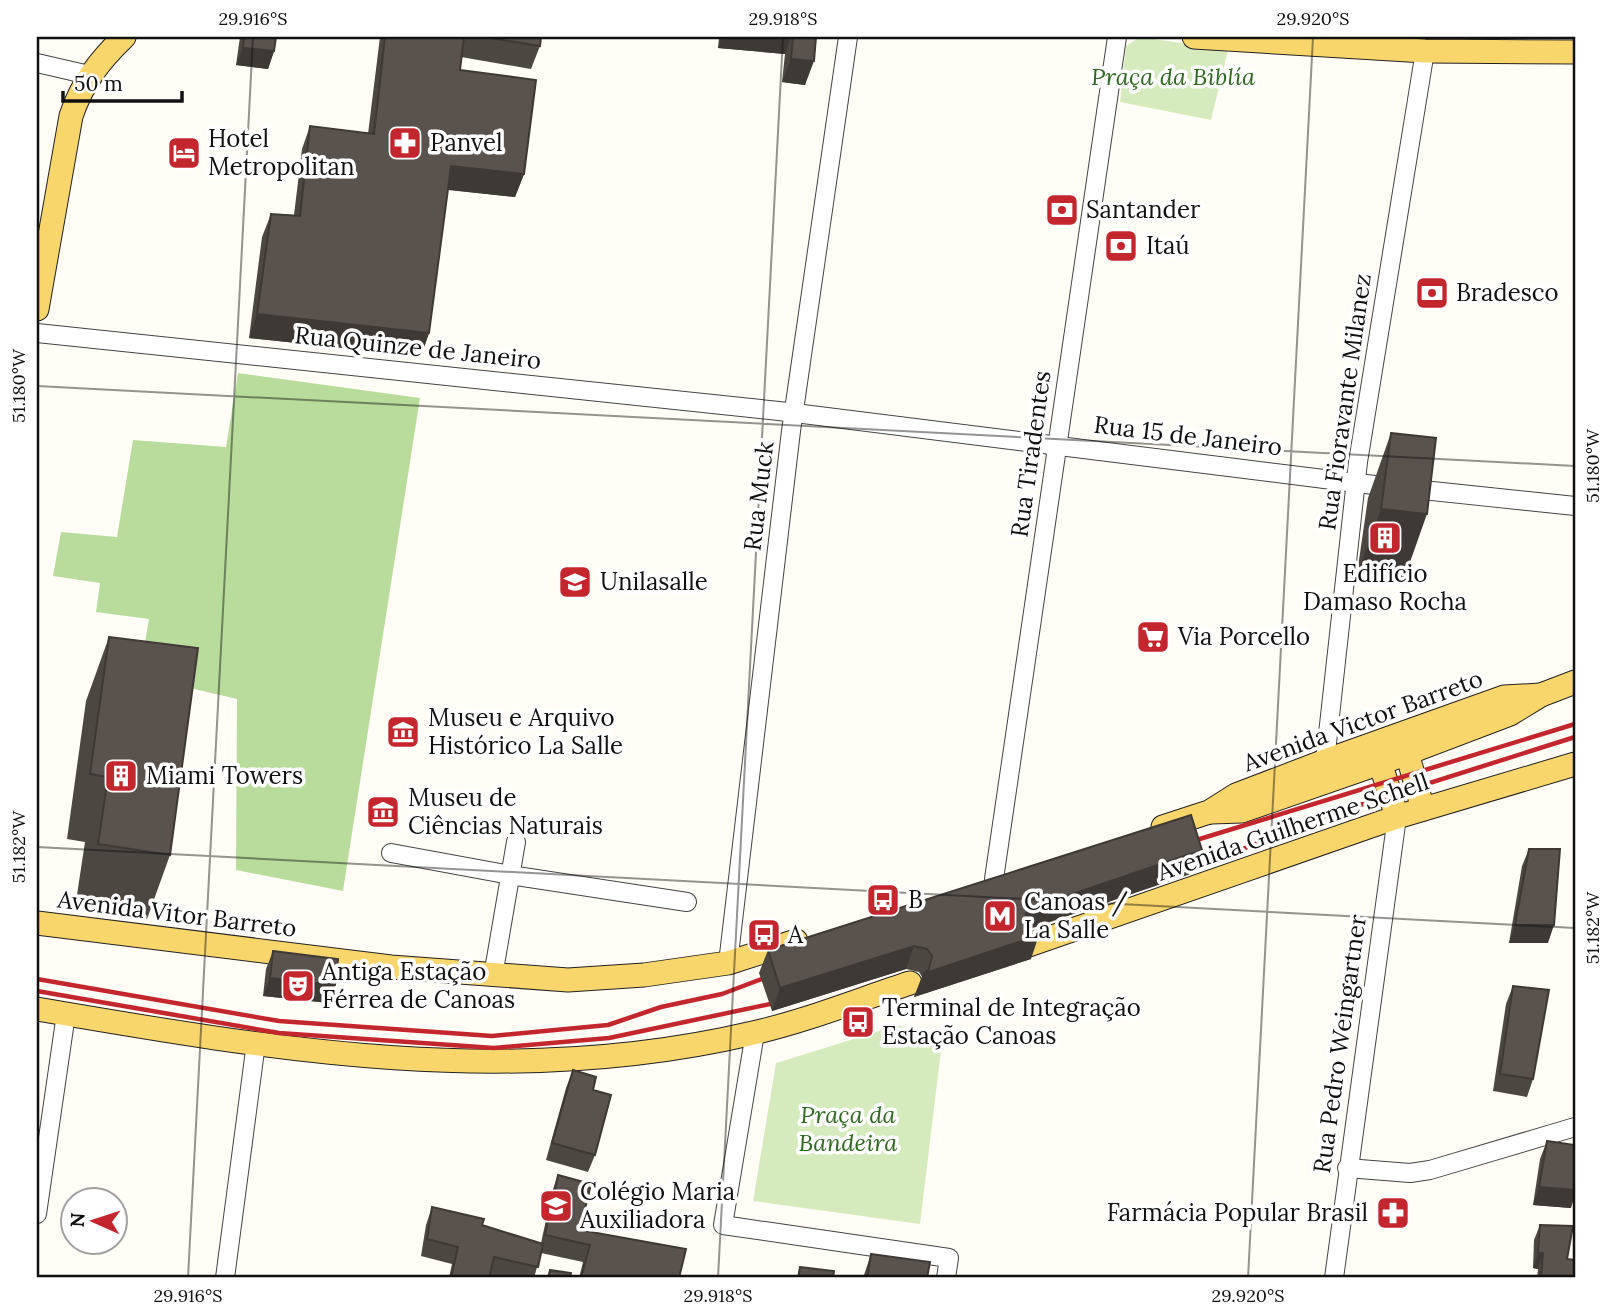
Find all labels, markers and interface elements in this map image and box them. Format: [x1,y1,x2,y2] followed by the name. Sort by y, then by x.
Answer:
[218,7,288,30] text: 29.916°S
[749,7,817,30] text: 29.918°S
[1277,7,1349,30] text: 29.920°S
[63,60,182,104] scale bar
[1091,61,1256,92] park label: Praça da Biblía
[74,70,123,97] text: 50 m
[208,123,355,182] place label: Hotel Metropolitan
[386,124,424,162] pharmacy icon: Panvel
[430,127,503,158] place label: Panvel
[165,134,203,172] hotel icon: Hotel Metropolitan
[1043,191,1081,229] bank icon: Santander
[1086,194,1201,225] place label: Santander
[1102,227,1140,265] bank icon: Itaú
[1146,230,1190,261] place label: Itaú
[1311,272,1378,532] street label: Rua Fioravante Milanez
[1413,274,1451,312] bank icon: Bradesco
[1456,277,1559,308] place label: Bradesco
[293,319,543,376] street label: Rua Quinze de Janeiro
[7,348,30,423] text: 51.180°W
[1003,369,1058,539] street label: Rua Tiradentes
[1092,409,1284,462] street label: Rua 15 de Janeiro
[1581,428,1604,503] text: 51.180°W
[736,439,781,552] street label: Rua Muck
[1366,519,1404,557] building icon: Edifício Damaso Rocha
[1303,558,1467,617] place label: Edifício Damaso Rocha
[556,563,594,601] school or university icon: Unilasalle
[600,566,708,597] place label: Unilasalle
[1134,618,1172,656] supermarket icon: Via Porcello
[1177,621,1310,652] place label: Via Porcello
[1238,663,1487,779] street label: Avenida Victor Barreto
[428,702,623,761] place label: Museu e Arquivo Histórico La Salle
[384,713,422,751] museum icon: Museu e Arquivo Histórico La Salle
[102,757,140,795] building icon: Miami Towers
[146,760,303,791] place label: Miami Towers
[1152,765,1433,888] street label: Avenida Guilherme Schell
[408,782,603,841] place label: Museu de Ciências Naturais
[364,793,402,831] museum icon: Museu de Ciências Naturais
[7,810,30,883] text: 51.182°W
[864,881,902,919] bus stop icon: B
[55,883,298,944] street label: Avenida Vitor Barreto
[908,884,923,915] place label: B
[1024,886,1129,945] place label: Canoas / La Salle
[1581,891,1604,964] text: 51.182°W
[981,897,1019,935] metro station icon: Canoas / La Salle
[1306,912,1373,1175] street label: Rua Pedro Weingartner
[745,916,783,954] bus stop icon: A
[787,919,804,950] place label: A
[321,956,515,1015] place label: Antiga Estação Férrea de Canoas
[279,967,317,1005] theatre icon: Antiga Estação Férrea de Canoas
[882,992,1141,1051] place label: Terminal de Integração Estação Canoas
[839,1003,877,1041] bus stop icon: Terminal de Integração Estação Canoas
[799,1099,898,1158] park label: Praça da Bandeira
[579,1176,735,1235] place label: Colégio Maria Auxiliadora
[60,1186,130,1256] north arrow
[537,1187,575,1225] school or university icon: Colégio Maria Auxiliadora
[1374,1194,1412,1232] pharmacy icon: Farmácia Popular Brasil
[1107,1197,1368,1228] place label: Farmácia Popular Brasil
[65,1212,89,1228] text: N
[153,1284,223,1307] text: 29.916°S
[684,1284,752,1307] text: 29.918°S
[1212,1284,1284,1307] text: 29.920°S

